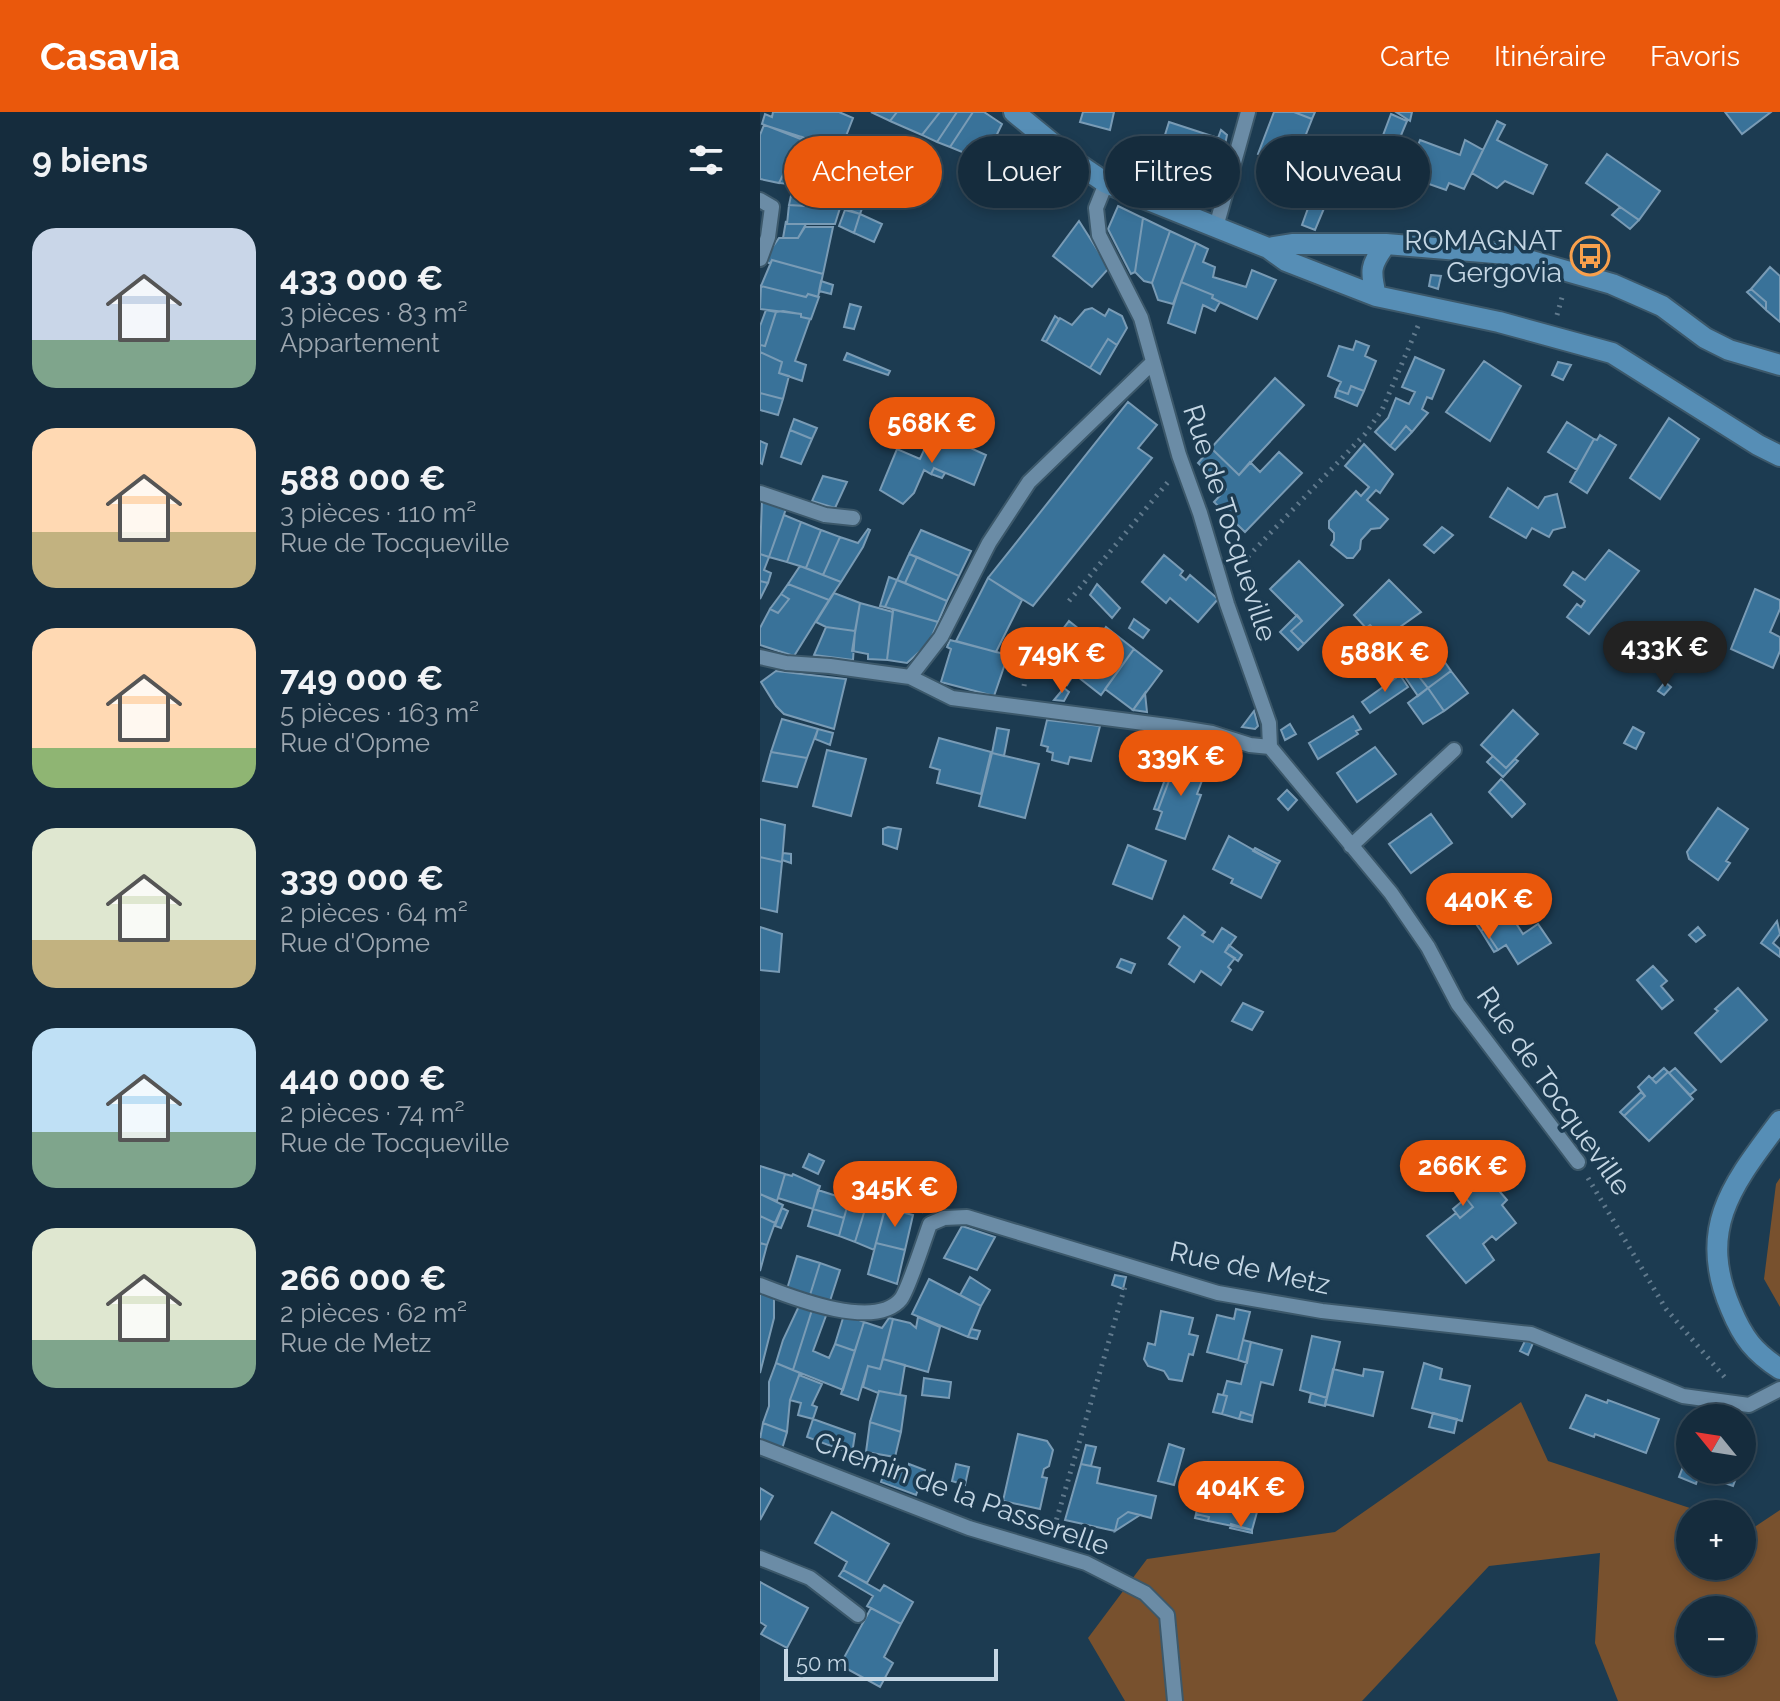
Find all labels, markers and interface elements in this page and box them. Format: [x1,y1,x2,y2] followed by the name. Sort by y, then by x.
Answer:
[40,34,180,79] text: Casavia
[1380,40,1450,73] text: Carte
[1494,40,1606,73] text: Itinéraire
[1650,40,1740,73] text: Favoris
[784,136,942,208] chip: Acheter
[958,136,1089,208] chip: Louer
[1105,136,1240,208] chip: Filtres
[1256,136,1430,208] chip: Nouveau
[684,138,728,182] icon: filters
[32,140,148,180] text: 9 biens
[1404,224,1562,289] place label: ROMAGNAT Gergovia
[1569,235,1611,277] bus stop icon: ROMAGNAT Gergovia
[280,258,443,298] text: 433 000 €
[96,260,192,356] icon: home
[280,298,468,328] text: 3 pièces · 83 m²
[280,328,440,358] text: Appartement
[867,397,997,465] pin: 568K €
[1176,400,1284,646] street label: Rue de Tocqueville
[887,408,977,438] text: 568K €
[280,458,446,498] text: 588 000 €
[96,460,192,556] icon: home
[280,498,476,528] text: 3 pièces · 110 m²
[280,528,509,558] text: Rue de Tocqueville
[1600,621,1730,689] pin: 433K €
[1320,626,1450,694] pin: 588K €
[997,627,1127,695] pin: 749K €
[1621,632,1709,662] text: 433K €
[1340,637,1430,667] text: 588K €
[1018,638,1106,668] text: 749K €
[280,658,443,698] text: 749 000 €
[96,660,192,756] icon: home
[280,698,479,728] text: 5 pièces · 163 m²
[280,728,430,758] text: Rue d'Opme
[1116,730,1246,798] pin: 339K €
[1137,741,1225,771] text: 339K €
[280,858,444,898] text: 339 000 €
[96,860,192,956] icon: home
[1424,873,1554,941] pin: 440K €
[1444,884,1534,914] text: 440K €
[280,898,468,928] text: 2 pièces · 64 m²
[280,928,430,958] text: Rue d'Opme
[1470,980,1638,1202] street label: Rue de Tocqueville
[280,1058,446,1098] text: 440 000 €
[96,1060,192,1156] icon: home
[280,1098,465,1128] text: 2 pièces · 74 m²
[280,1128,509,1158] text: Rue de Tocqueville
[1398,1140,1528,1208] pin: 266K €
[1418,1151,1508,1181] text: 266K €
[830,1161,960,1229] pin: 345K €
[851,1172,939,1202] text: 345K €
[1167,1235,1333,1301] street label: Rue de Metz
[280,1258,447,1298] text: 266 000 €
[96,1260,192,1356] icon: home
[280,1298,467,1328] text: 2 pièces · 62 m²
[280,1328,431,1358] text: Rue de Metz
[1676,1404,1756,1484] north arrow
[1676,1404,1756,1676] map controls
[810,1425,1114,1563] street label: Chemin de la Passerelle
[1176,1461,1306,1529] pin: 404K €
[1196,1472,1286,1502] text: 404K €
[1676,1500,1756,1580] button: +
[1676,1596,1756,1676] button: −
[784,1645,998,1681] scale bar
[796,1650,847,1676] text: 50 m

